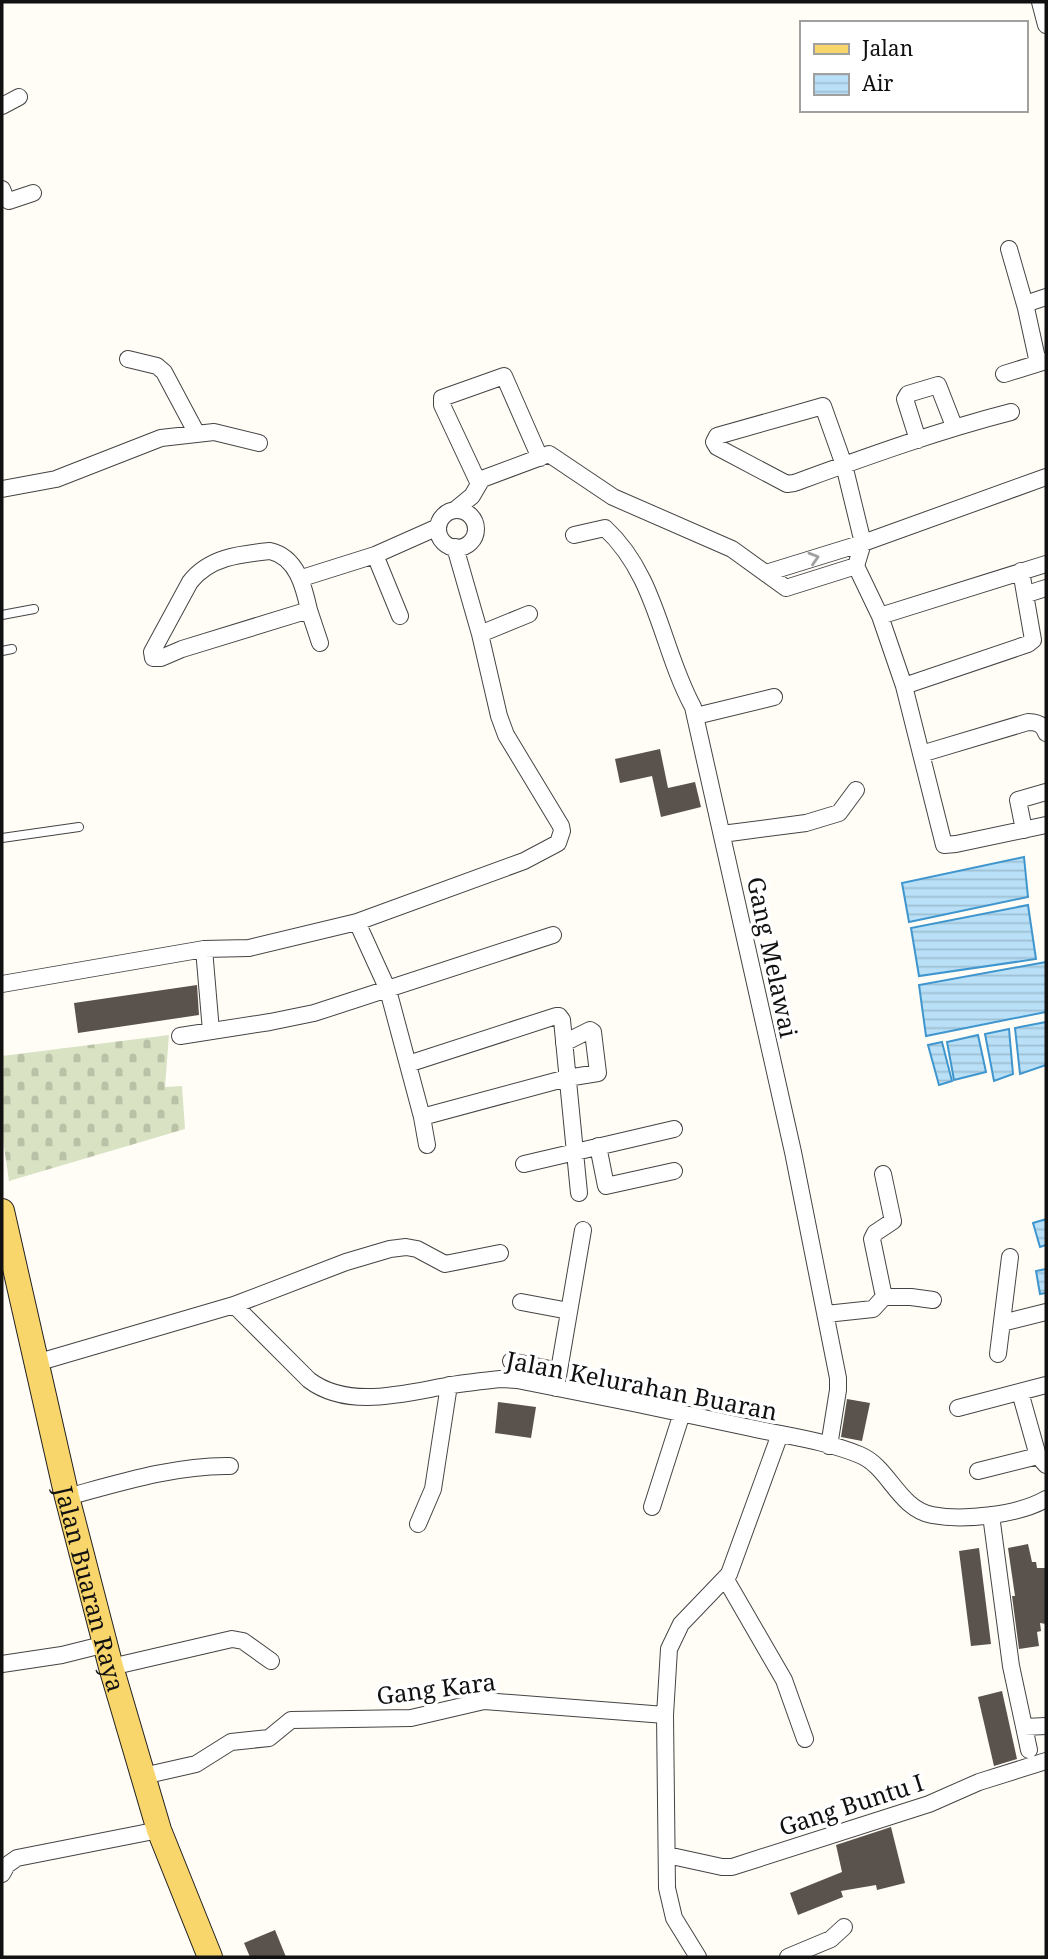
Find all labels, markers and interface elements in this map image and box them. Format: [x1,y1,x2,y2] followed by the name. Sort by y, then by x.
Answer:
[800,21,1027,112] legend
[861,34,913,62] text: Jalan
[862,69,894,97] text: Air
[808,552,820,567] one-way arrow
[740,874,806,1041] street label: Gang Melawai
[503,1342,780,1427] street label: Jalan Kelurahan Buaran
[48,1482,134,1695] street label: Jalan Buaran Raya
[374,1664,498,1712] street label: Gang Kara
[774,1765,928,1843] street label: Gang Buntu I

